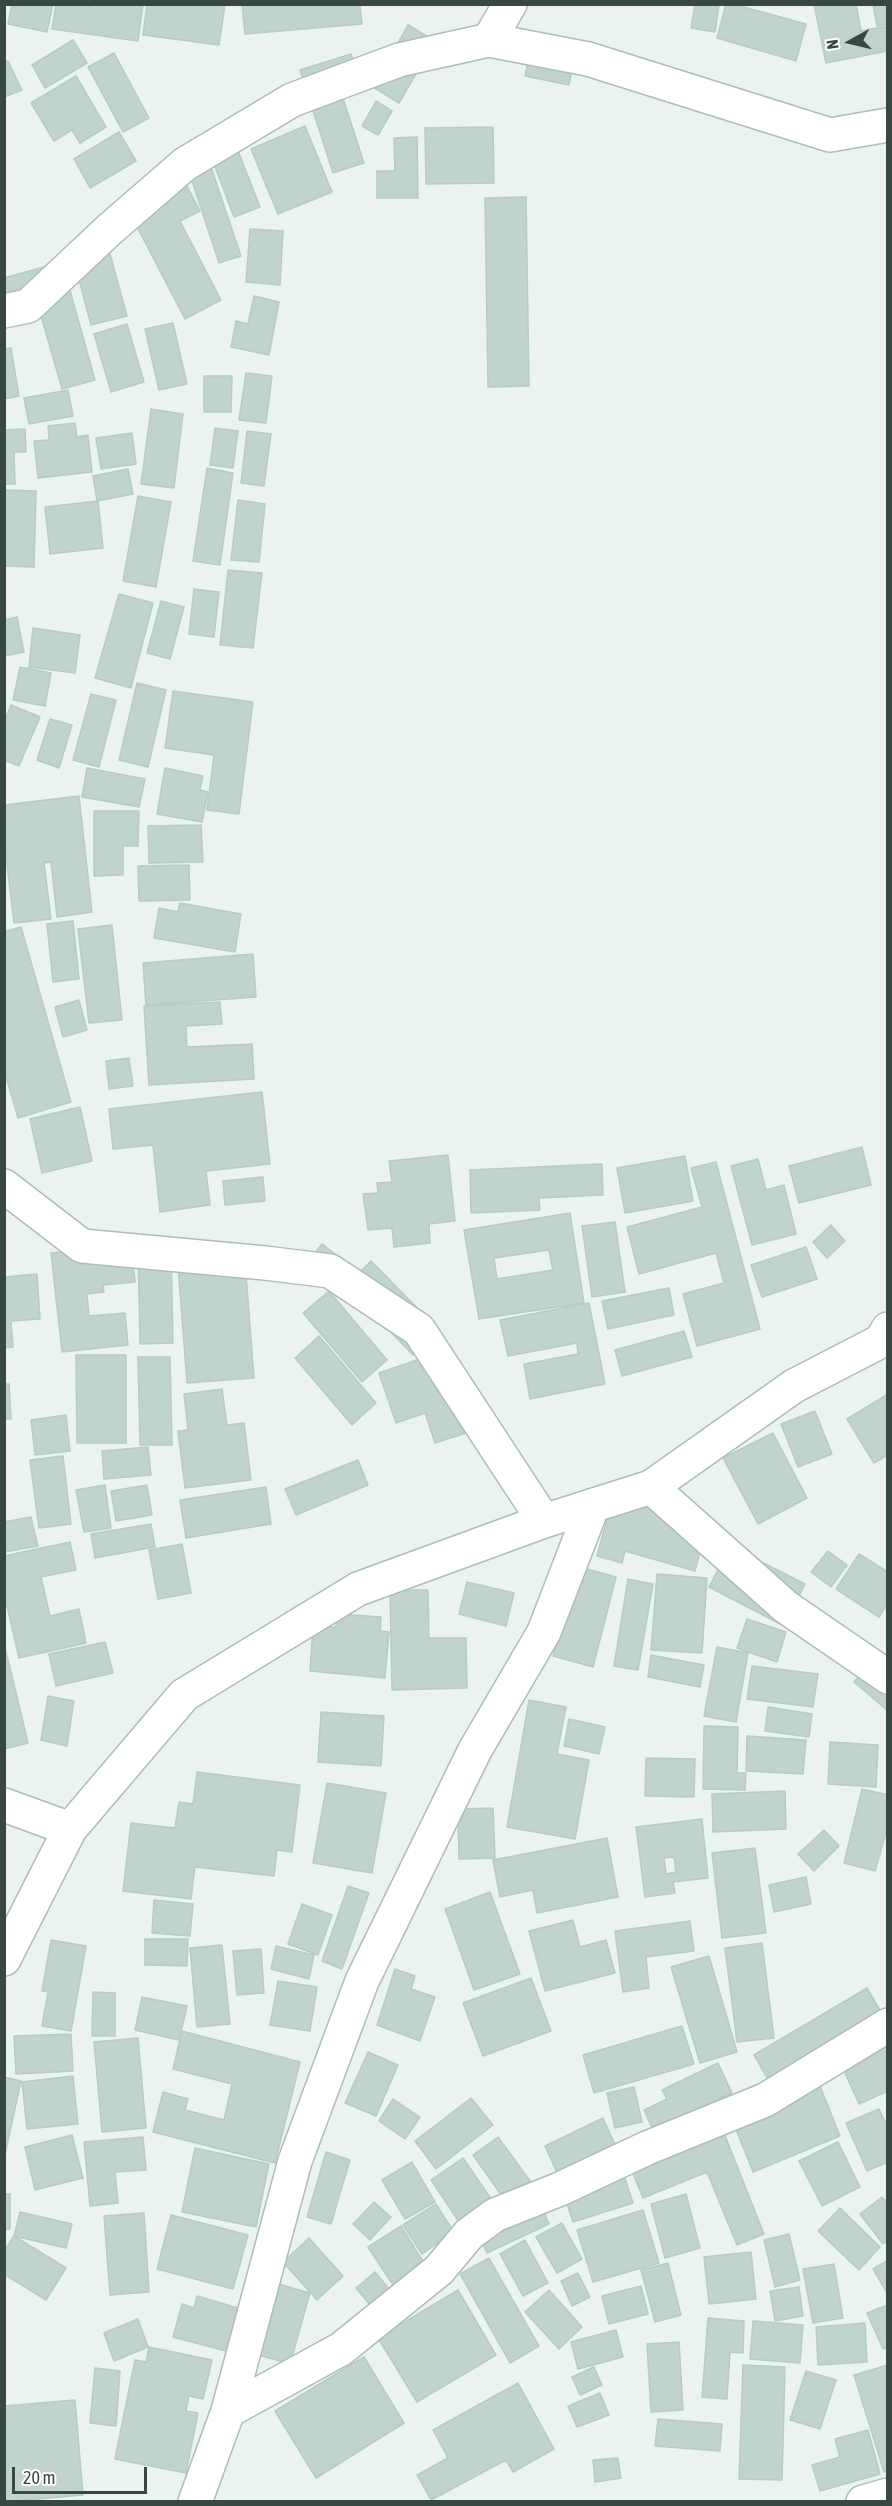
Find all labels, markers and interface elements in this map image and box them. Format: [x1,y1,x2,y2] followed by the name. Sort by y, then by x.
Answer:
[820,12,880,72] north arrow
[823,39,842,50] text: N
[15,2455,150,2493] scale bar
[23,2467,55,2488] text: 20 m

